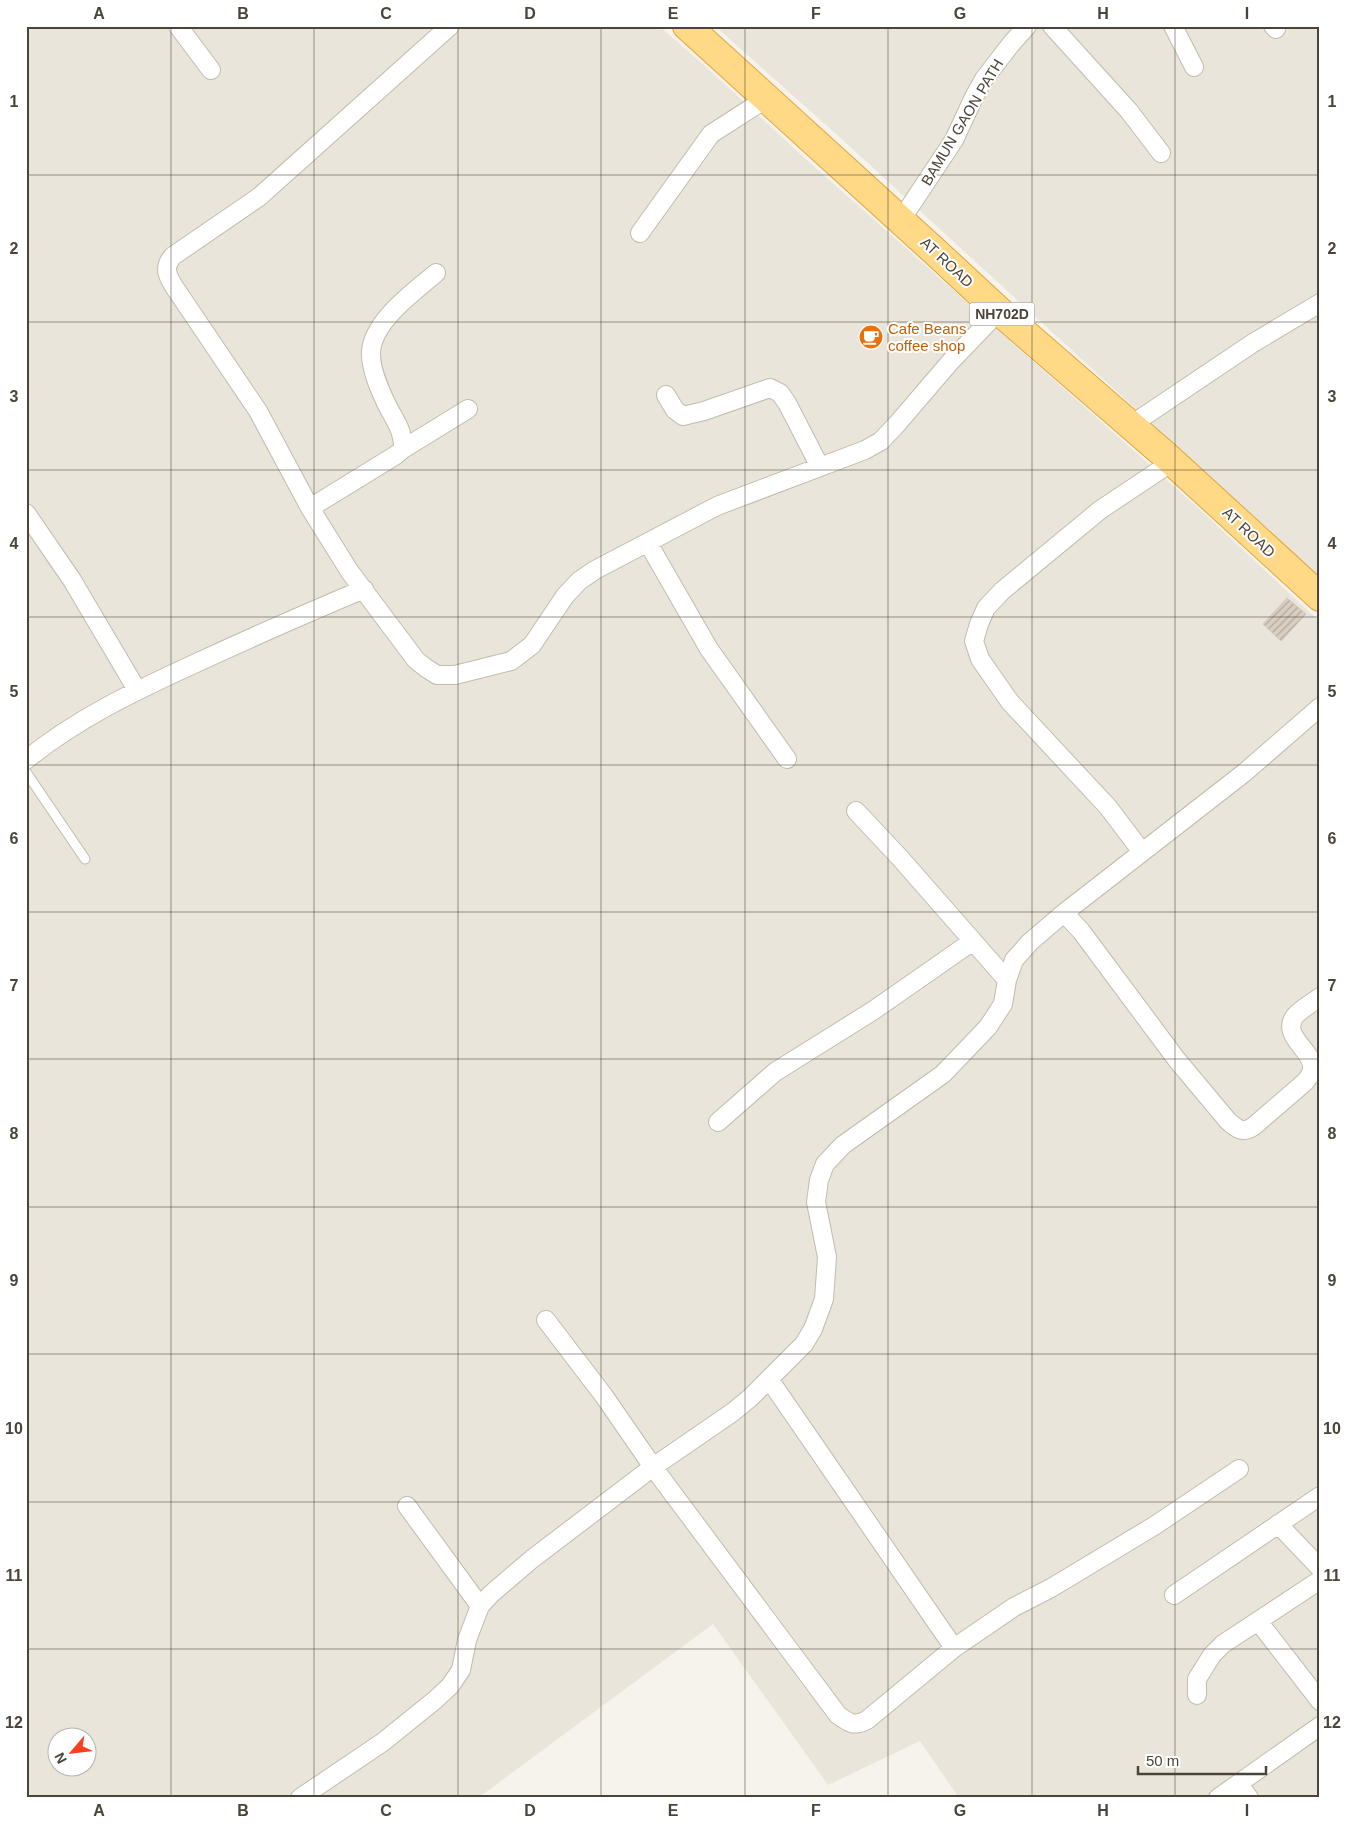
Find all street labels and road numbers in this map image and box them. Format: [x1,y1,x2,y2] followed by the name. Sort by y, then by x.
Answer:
[918,56,1006,188] street label: BAMUN GAON PATH
[917,234,977,291] street label: AT ROAD
[970,302,1034,326] road number: NH702D
[1219,504,1279,561] street label: AT ROAD

